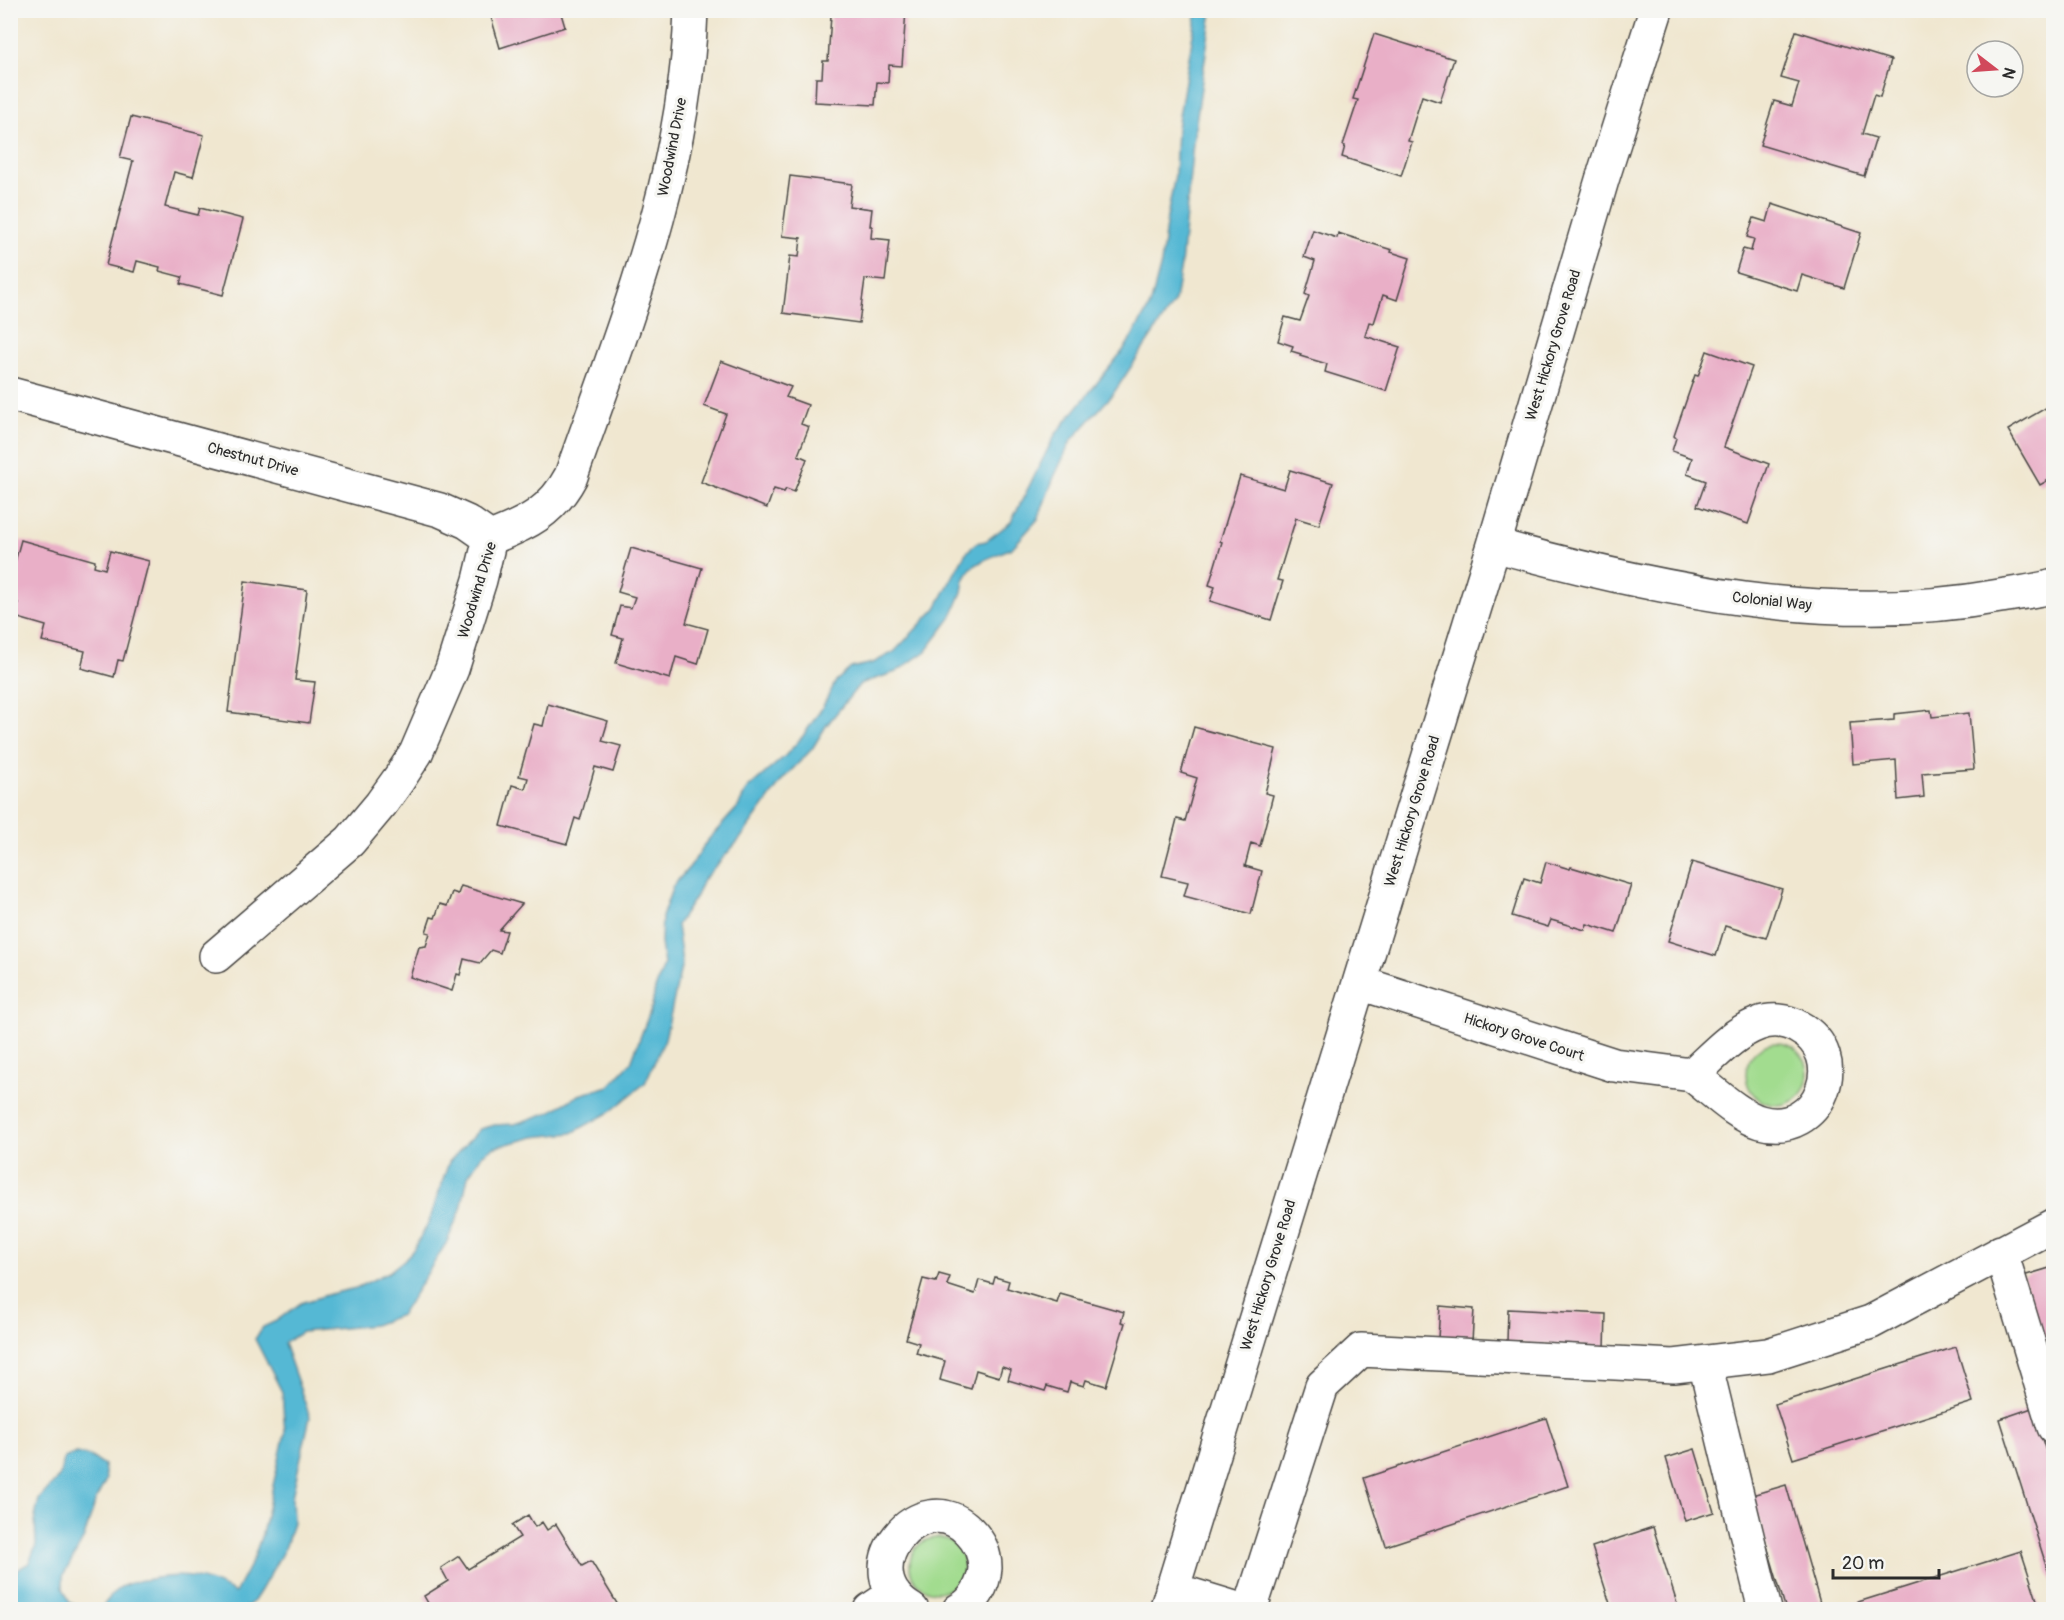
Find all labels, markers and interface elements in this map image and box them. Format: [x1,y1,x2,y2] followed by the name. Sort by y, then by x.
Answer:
[1965,39,2025,99] north arrow
[1997,65,2020,81] text: N
[654,96,691,198] street label: Woodwind Drive
[1521,267,1585,423] street label: West Hickory Grove Road
[205,438,301,481] street label: Chestnut Drive
[454,539,501,641] street label: Woodwind Drive
[1731,588,1813,615] street label: Colonial Way
[1380,733,1444,889] street label: West Hickory Grove Road
[1461,1009,1588,1066] street label: Hickory Grove Court
[1236,1197,1300,1353] street label: West Hickory Grove Road
[1833,1542,1940,1580] scale bar
[1842,1552,1884,1575] text: 20 m

